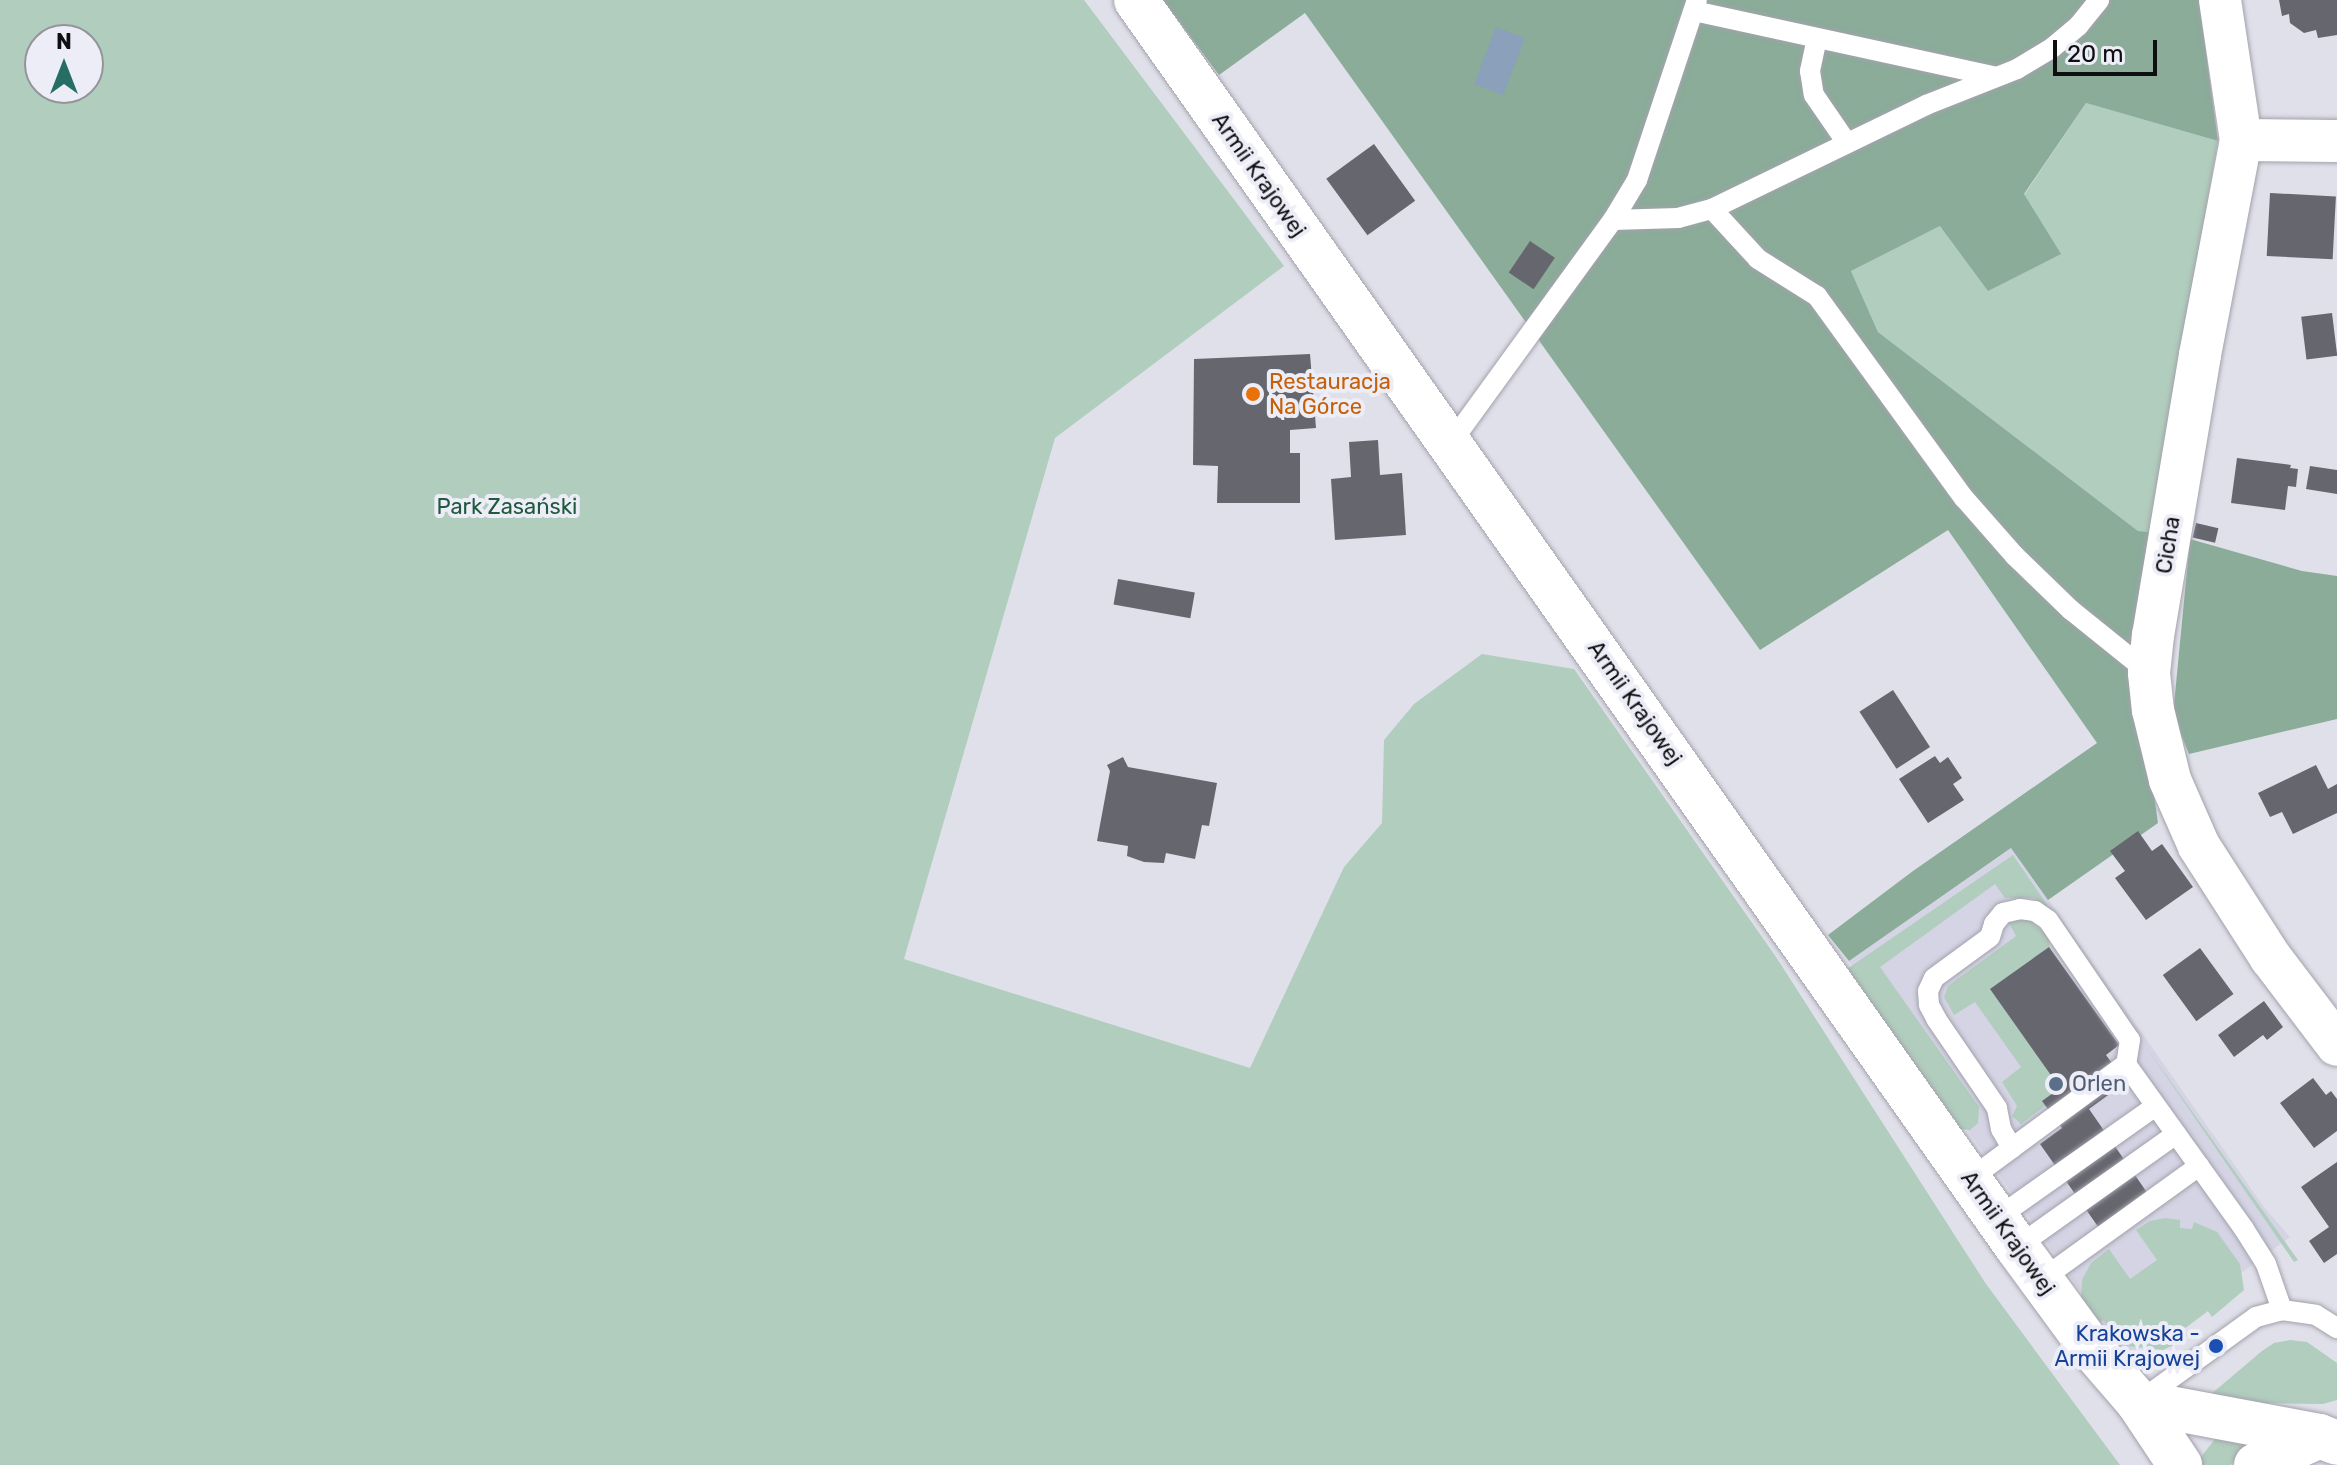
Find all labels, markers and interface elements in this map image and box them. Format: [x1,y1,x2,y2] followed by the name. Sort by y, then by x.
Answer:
[24,24,104,104] north arrow
[2057,24,2161,74] scale bar
[56,28,72,55] text: N
[2067,40,2124,68] text: 20 m
[1206,108,1312,242] street label: Armii Krajowej
[1269,368,1391,420] place label: Restauracja Na Górce
[1244,385,1262,403] marker: Restauracja Na Górce
[436,494,578,520] park label: Park Zasański
[2150,514,2186,576] street label: Cicha
[1582,636,1688,770] street label: Armii Krajowej
[2072,1071,2126,1097] place label: Orlen
[2047,1075,2065,1093] marker: Orlen
[1955,1166,2061,1300] street label: Armii Krajowej
[2054,1320,2200,1372] place label: Krakowska - Armii Krajowej
[2207,1337,2225,1355] marker: Krakowska - Armii Krajowej

